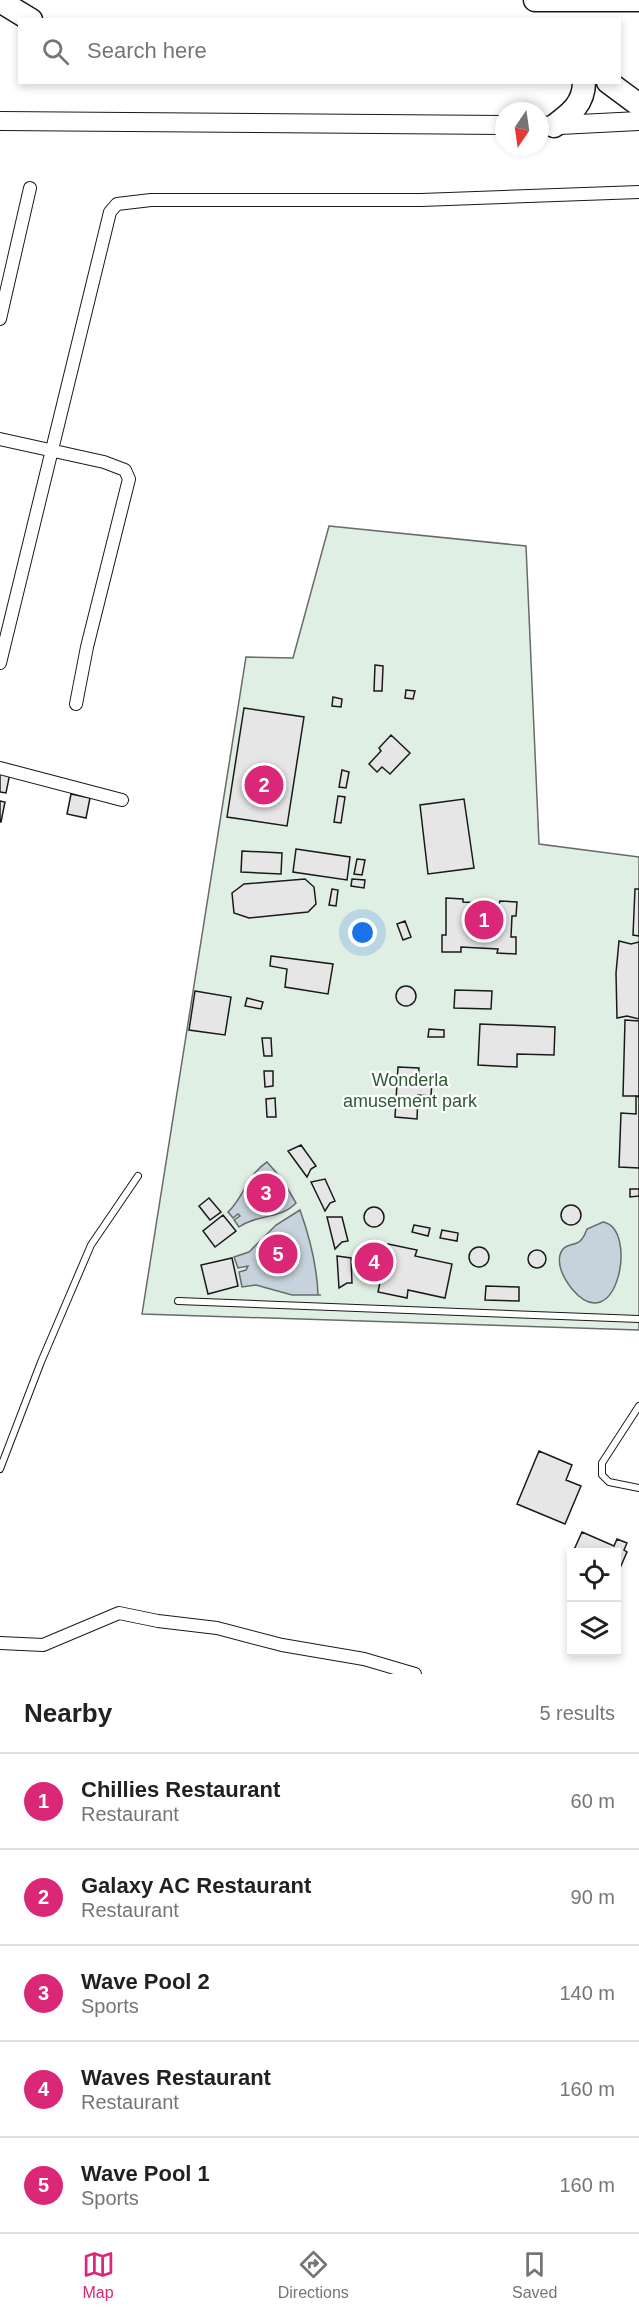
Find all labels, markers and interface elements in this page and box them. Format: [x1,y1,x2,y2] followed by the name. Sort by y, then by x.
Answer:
[18,18,621,84] search box
[39,35,72,68] icon: search
[87,38,207,63] text: Search here
[495,102,549,156] north arrow
[244,762,284,808] pin: 2
[464,898,504,942] pin: 1
[348,918,377,947] your location
[343,1070,478,1111] park label: Wonderla amusement park
[246,1170,286,1216] pin: 3
[258,1232,298,1276] pin: 5
[354,1240,394,1284] pin: 4
[567,1548,621,1656] map controls
[567,1548,621,1602] button: locate
[567,1602,621,1656] button: layers
[24,1698,112,1728] text: Nearby
[539,1702,615,1724] text: 5 results
[81,1777,280,1802] text: Chillies Restaurant
[38,1790,49,1812] text: 1
[571,1790,615,1812] text: 60 m
[81,1803,179,1825] text: Restaurant
[81,1873,311,1898] text: Galaxy AC Restaurant
[38,1886,49,1908] text: 2
[571,1886,615,1908] text: 90 m
[81,1899,179,1921] text: Restaurant
[81,1969,210,1994] text: Wave Pool 2
[38,1982,49,2004] text: 3
[559,1982,615,2004] text: 140 m
[81,1995,139,2017] text: Sports
[81,2065,271,2090] text: Waves Restaurant
[38,2078,49,2100] text: 4
[559,2078,615,2100] text: 160 m
[81,2091,179,2113] text: Restaurant
[81,2161,210,2186] text: Wave Pool 1
[38,2174,49,2196] text: 5
[559,2174,615,2196] text: 160 m
[81,2187,139,2209] text: Sports
[82,2248,115,2302] tab: Map
[278,2248,349,2302] tab: Directions
[512,2248,557,2302] tab: Saved

